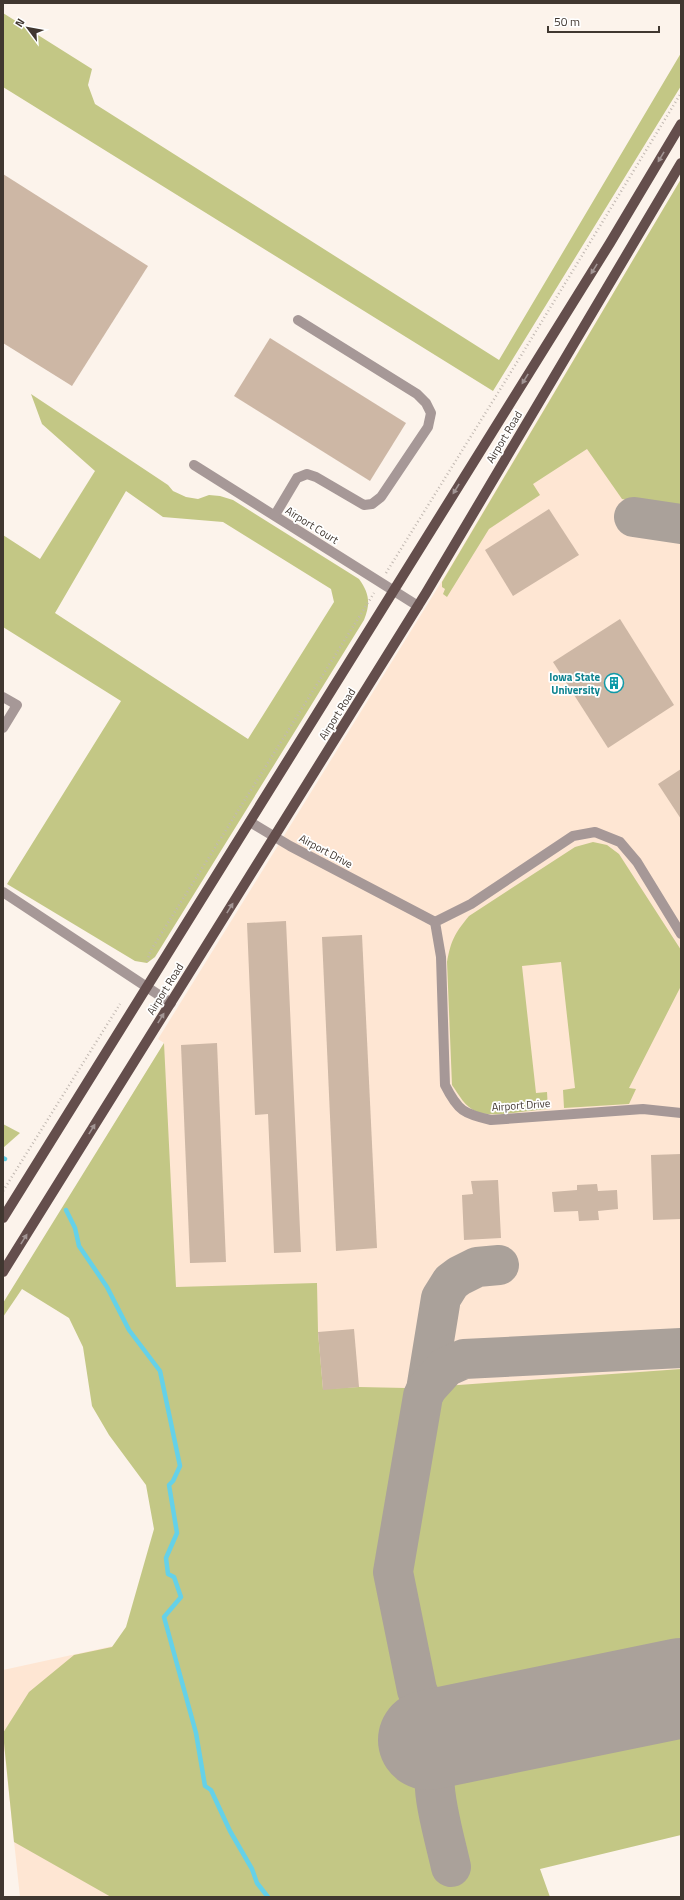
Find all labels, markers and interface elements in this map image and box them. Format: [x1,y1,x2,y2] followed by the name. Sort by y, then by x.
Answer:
[8,8,48,48] north arrow
[548,8,659,34] scale bar
[554,12,580,31] text: 50 m
[11,15,28,30] text: N
[657,152,665,162] one-way arrow
[590,263,597,275] one-way arrow
[521,374,529,384] one-way arrow
[482,408,526,466] street label: Airport Road
[453,483,460,495] one-way arrow
[282,502,342,548] street label: Airport Court
[549,669,600,698] place label: Iowa State University
[603,672,625,694] building icon: Iowa State University
[315,685,359,743] street label: Airport Road
[296,830,356,872] street label: Airport Drive
[227,902,234,914] one-way arrow
[143,960,187,1018] street label: Airport Road
[157,1013,165,1024] one-way arrow
[491,1095,551,1115] street label: Airport Drive
[89,1123,96,1135] one-way arrow
[20,1233,27,1245] one-way arrow

